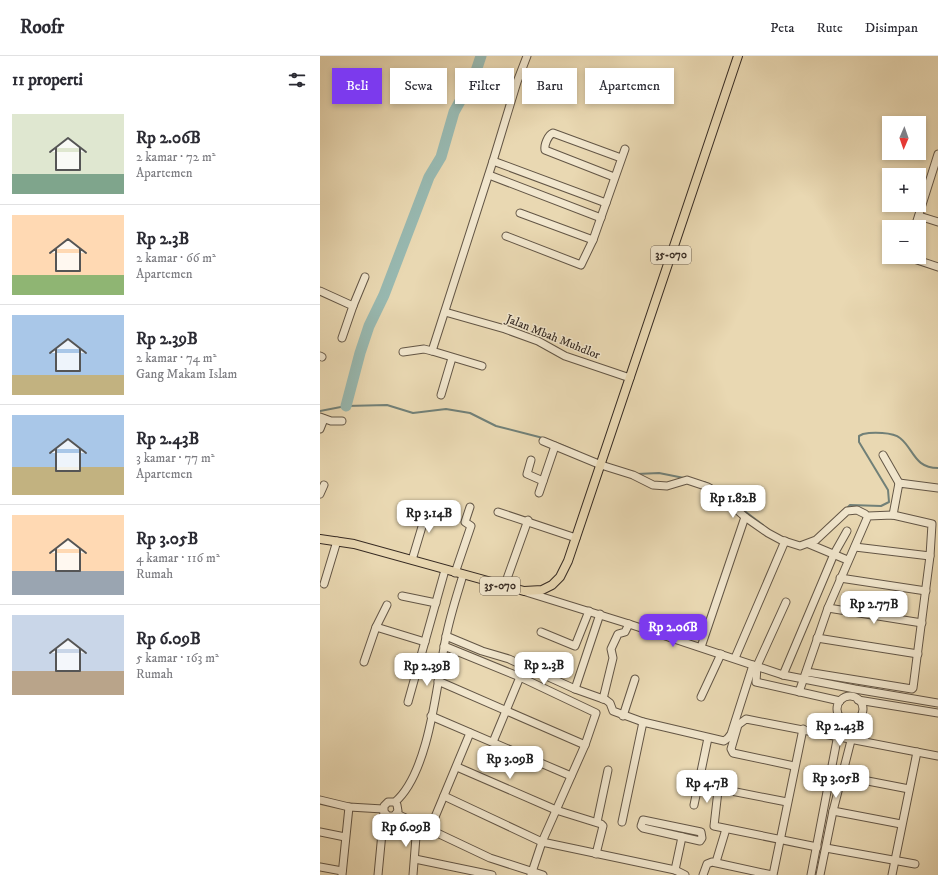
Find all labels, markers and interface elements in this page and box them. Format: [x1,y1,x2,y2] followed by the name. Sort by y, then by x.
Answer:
[20,16,64,39] text: Roofr
[770,19,795,37] text: Peta
[817,19,843,37] text: Rute
[865,19,918,37] text: Disimpan
[332,68,382,104] chip: Beli
[390,68,447,104] chip: Sewa
[455,68,514,104] chip: Filter
[522,68,577,104] chip: Baru
[585,68,674,104] chip: Apartemen
[12,69,83,91] text: 11 properti
[286,69,308,91] icon: filters
[882,116,926,160] north arrow
[882,116,926,264] map controls
[136,127,201,149] text: Rp 2.06B
[44,130,92,178] icon: home
[136,149,216,165] text: 2 kamar · 72 m²
[136,165,193,181] text: Apartemen
[882,168,926,212] button: +
[882,220,926,264] button: −
[136,228,189,250] text: Rp 2.3B
[44,231,92,279] icon: home
[651,246,691,264] road number: 35-070
[136,250,216,266] text: 2 kamar · 66 m²
[136,266,193,282] text: Apartemen
[503,311,603,363] street label: Jalan Mbah Muhdlor
[136,328,198,350] text: Rp 2.39B
[44,331,92,379] icon: home
[136,350,216,366] text: 2 kamar · 74 m²
[136,366,237,382] text: Gang Makam Islam
[136,428,199,450] text: Rp 2.43B
[44,431,92,479] icon: home
[136,450,215,466] text: 3 kamar · 77 m²
[136,466,193,482] text: Apartemen
[692,485,774,519] pin: Rp 1.82B
[710,490,756,506] text: Rp 1.82B
[388,500,470,534] pin: Rp 3.14B
[406,505,452,521] text: Rp 3.14B
[136,528,198,550] text: Rp 3.05B
[44,531,92,579] icon: home
[136,550,220,566] text: 4 kamar · 116 m²
[136,566,173,582] text: Rumah
[480,577,520,595] road number: 35-070
[833,591,915,625] pin: Rp 2.77B
[850,596,898,612] text: Rp 2.77B
[632,614,714,648] pin: Rp 2.06B
[648,619,698,635] text: Rp 2.06B
[136,628,201,650] text: Rp 6.09B
[44,631,92,679] icon: home
[136,650,219,666] text: 5 kamar · 163 m²
[507,652,581,686] pin: Rp 2.3B
[386,653,468,687] pin: Rp 2.39B
[524,657,564,673] text: Rp 2.3B
[403,658,451,674] text: Rp 2.39B
[136,666,173,682] text: Rumah
[799,713,881,747] pin: Rp 2.43B
[816,718,864,734] text: Rp 2.43B
[469,746,551,780] pin: Rp 3.09B
[486,751,534,767] text: Rp 3.09B
[795,765,877,799] pin: Rp 3.05B
[670,770,744,804] pin: Rp 4.7B
[812,770,860,786] text: Rp 3.05B
[685,775,729,791] text: Rp 4.7B
[365,814,447,848] pin: Rp 6.09B
[381,819,431,835] text: Rp 6.09B

